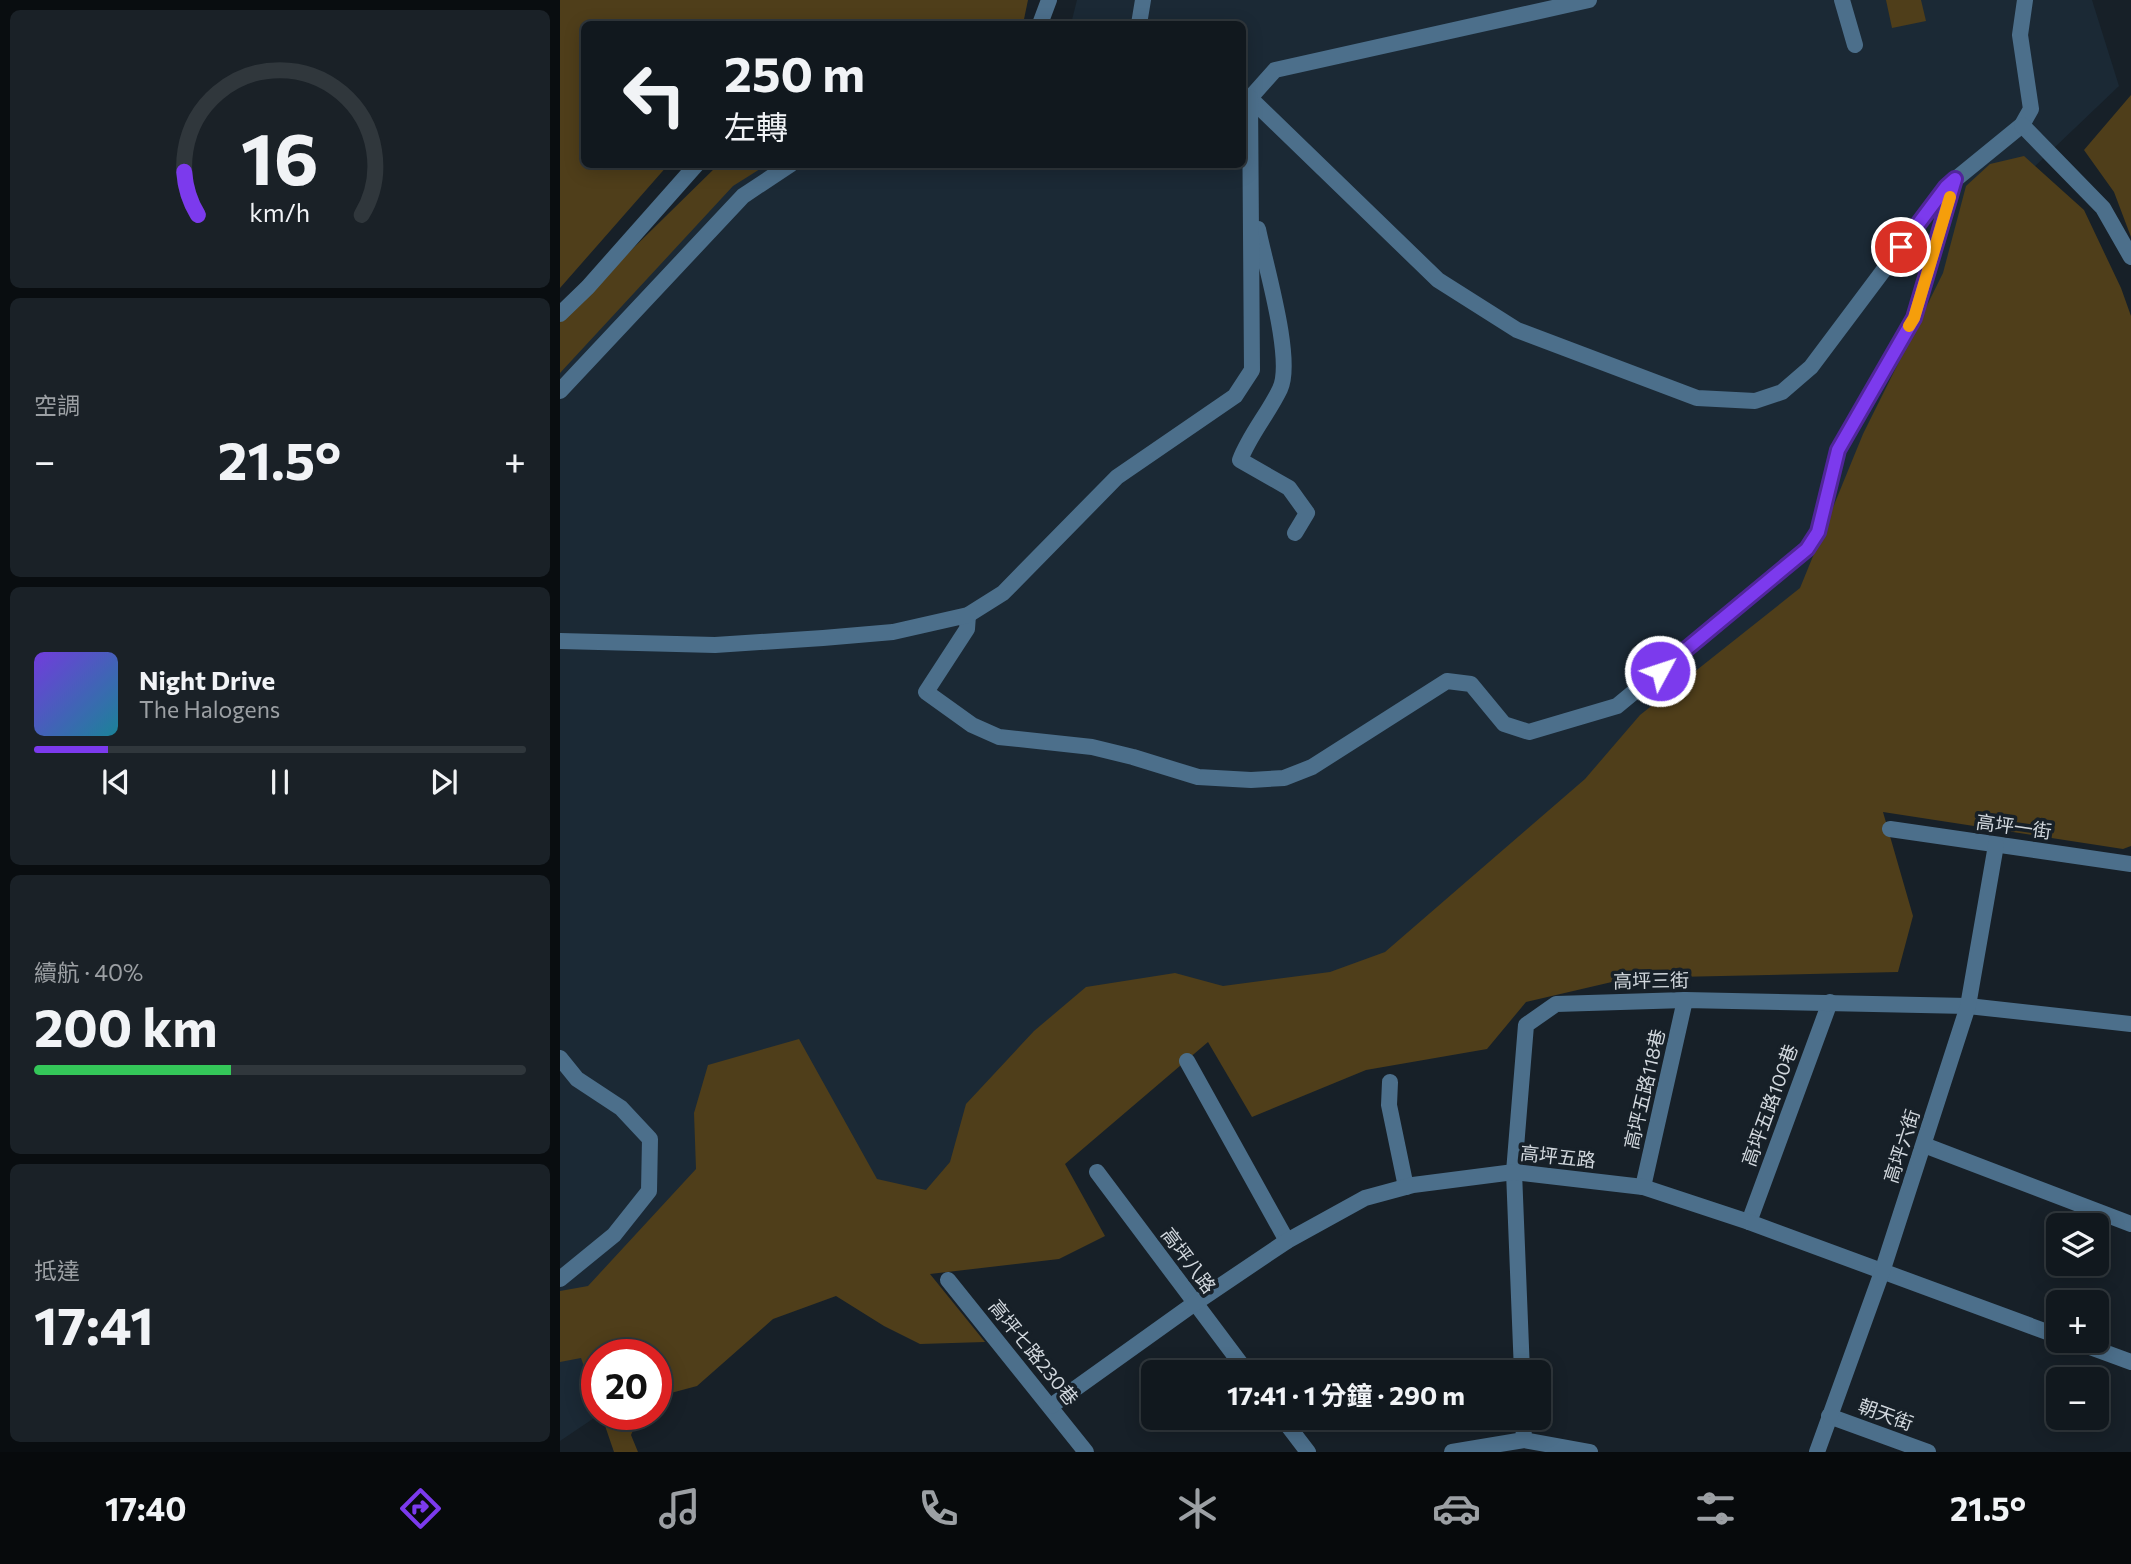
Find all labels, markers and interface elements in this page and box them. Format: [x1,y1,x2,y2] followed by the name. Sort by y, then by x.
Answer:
[724,42,865,102] text: 250 m
[609,49,700,140] icon: left
[724,106,788,146] text: 左轉
[241,112,319,201] text: 16
[250,197,310,227] text: km/h
[1871,217,1931,277] pin
[1882,228,1920,266] icon: arrive
[34,391,80,419] text: 空調
[218,427,341,491] text: 21.5°
[34,436,56,483] text: −
[504,436,526,483] text: +
[1623,634,1697,708] position arrow
[139,664,275,695] text: Night Drive
[139,695,280,723] text: The Halogens
[97,763,135,801] icon: previous
[261,763,299,801] icon: pause
[425,763,463,801] icon: next
[1975,809,2053,843] street label: 高坪一街
[34,958,143,986] text: 續航 · 40%
[1613,968,1689,992] street label: 高坪三街
[34,994,218,1058] text: 200 km
[1619,1027,1669,1151] street label: 高坪五路118巷
[1736,1041,1802,1169] street label: 高坪五路100巷
[1878,1106,1924,1186] street label: 高坪六街
[1519,1141,1597,1171] street label: 高坪五路
[2046,1213,2109,1430] map controls
[2046,1213,2109,1276] button: layers
[1157,1223,1221,1297] street label: 高坪八路
[34,1256,80,1284] text: 抵達
[2046,1290,2109,1353] button: +
[34,1292,154,1356] text: 17:41
[985,1295,1083,1409] street label: 高坪七路230巷
[581,1339,672,1430] speed limit sign: 20
[2046,1367,2109,1430] button: −
[1227,1379,1465,1410] text: 17:41 · 1 分鐘 · 290 m
[1855,1393,1917,1435] street label: 朝天街
[396,1484,445,1533] icon: directions
[655,1484,704,1533] icon: music
[914,1484,963,1533] icon: phone
[1173,1484,1222,1533] icon: climate
[1432,1484,1481,1533] icon: car
[1691,1484,1740,1533] icon: filters
[105,1488,186,1528] text: 17:40
[1950,1488,2026,1528] text: 21.5°

